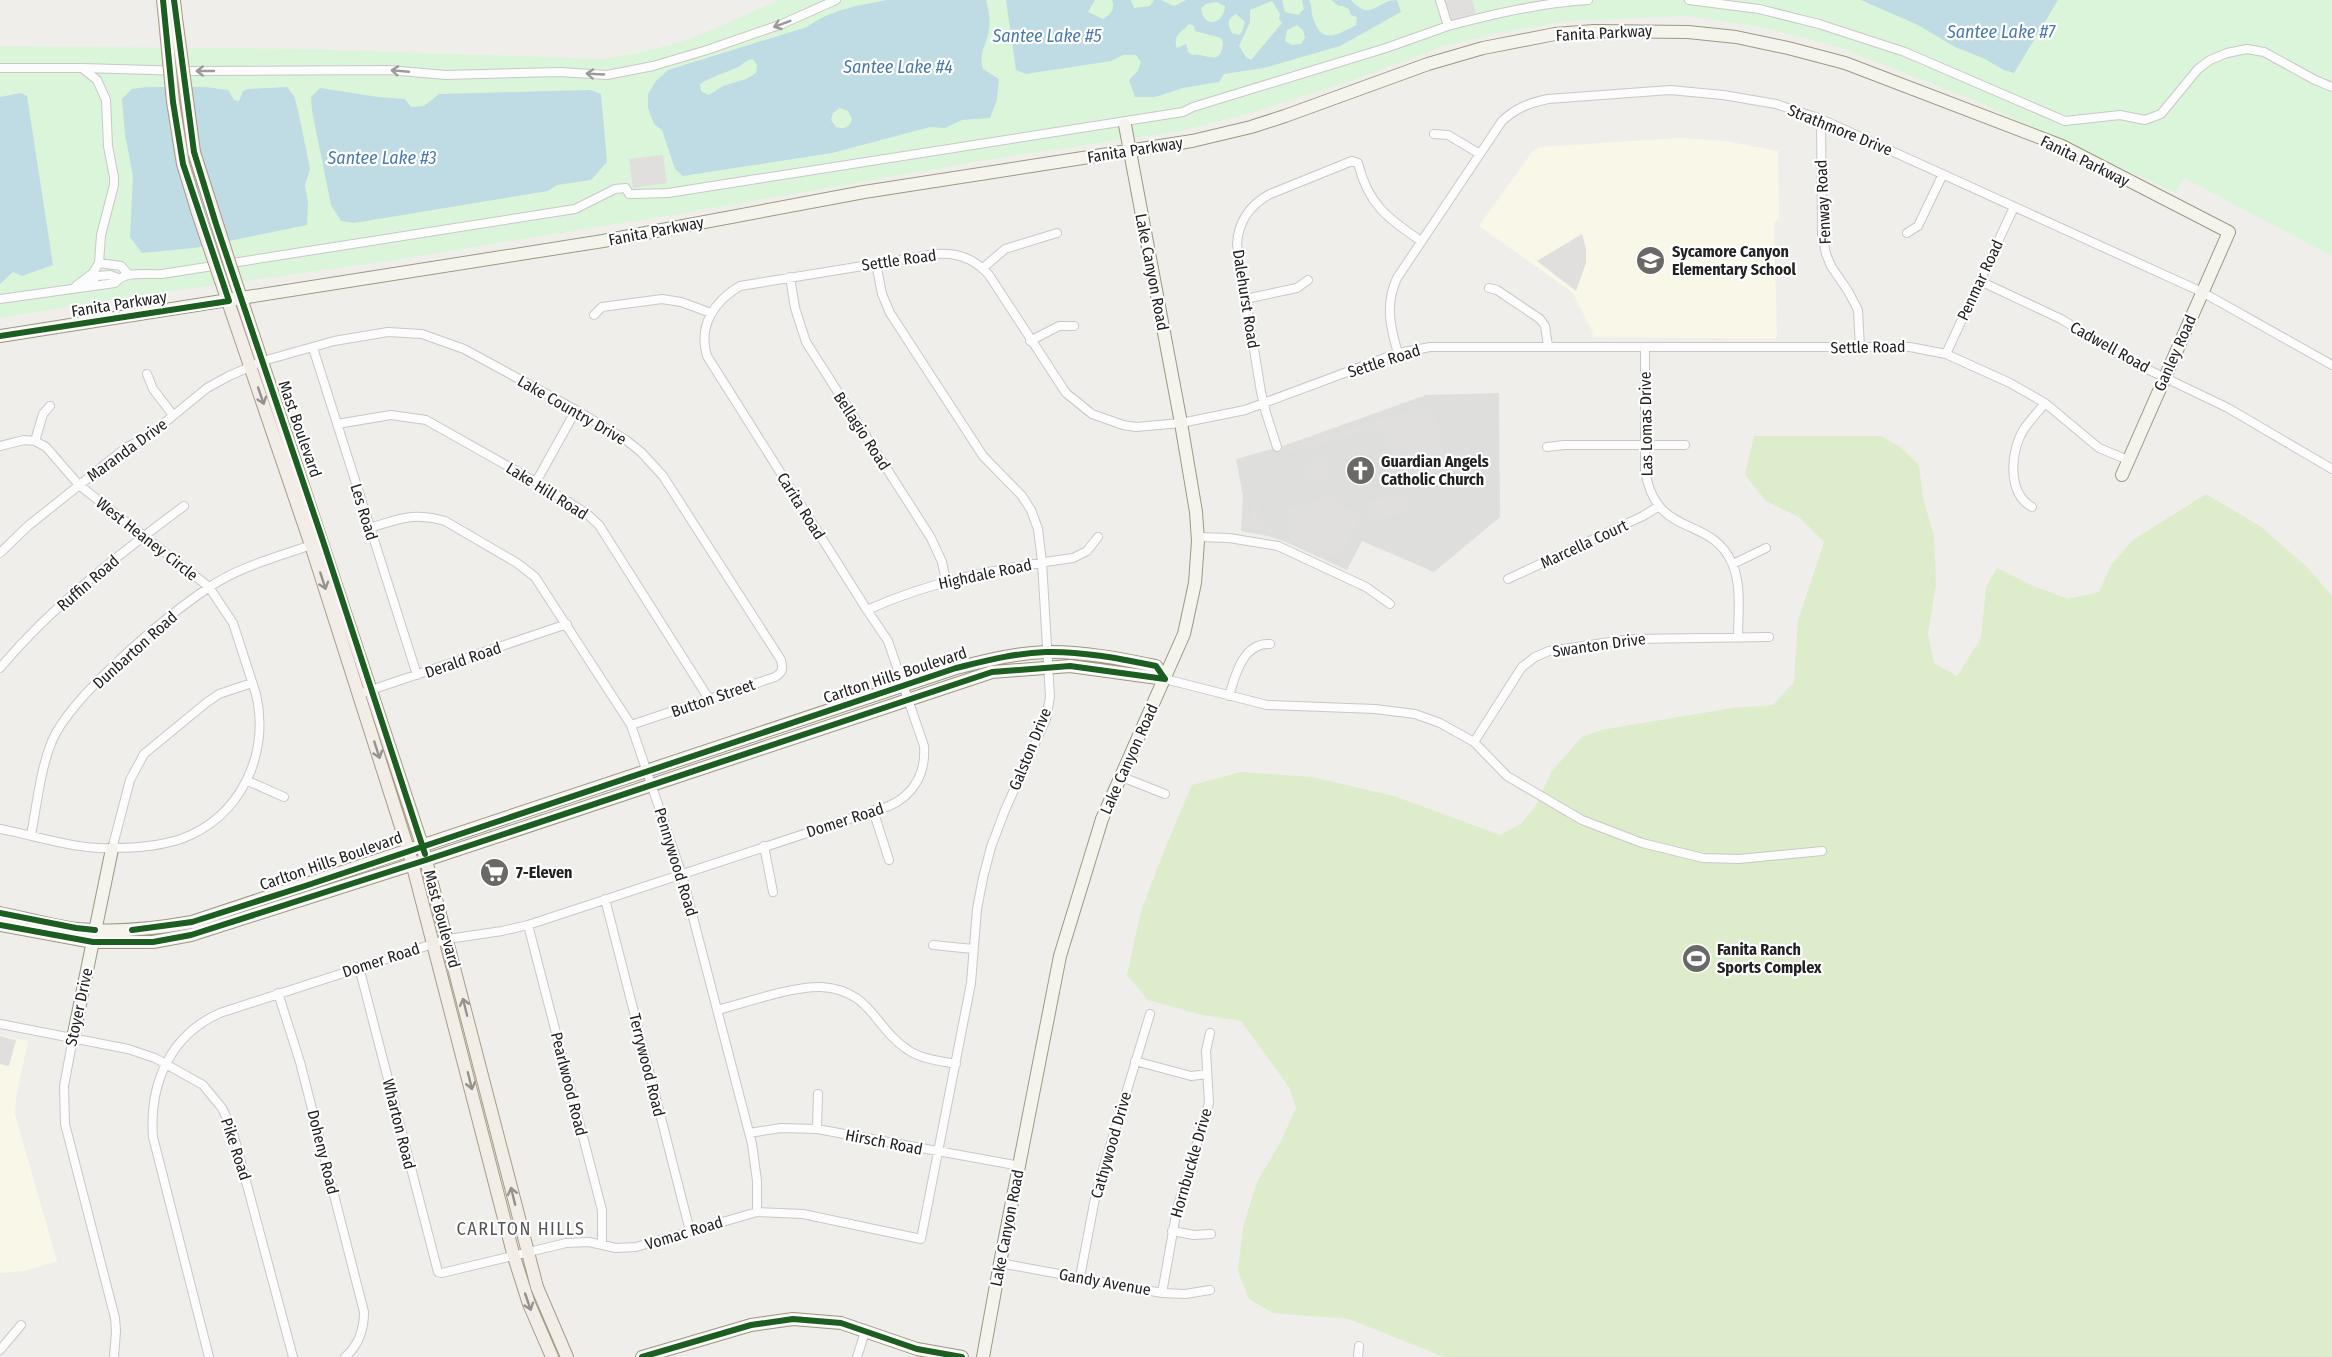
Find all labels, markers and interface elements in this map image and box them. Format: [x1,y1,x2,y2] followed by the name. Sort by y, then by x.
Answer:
[773,19,792,30] one-way arrow
[1555,21,1654,45] street label: Fanita Parkway
[1946,21,2056,43] water label: Santee Lake #7
[991,25,1102,47] water label: Santee Lake #5
[842,56,953,78] water label: Santee Lake #4
[196,65,216,77] one-way arrow
[391,65,411,76] one-way arrow
[585,69,605,80] one-way arrow
[1785,100,1895,160] street label: Strathmore Drive
[2037,131,2133,191] street label: Fanita Parkway
[1086,133,1185,167] street label: Fanita Parkway
[327,147,436,169] water label: Santee Lake #3
[1811,159,1835,245] street label: Fenway Road
[607,212,706,250] street label: Fanita Parkway
[1131,212,1173,332] street label: Lake Canyon Road
[1953,237,2007,323] street label: Penmar Road
[1672,242,1797,279] place label: Sycamore Canyon Elementary School
[1635,244,1667,276] school or university icon: Sycamore Canyon Elementary School
[860,245,938,275] street label: Settle Road
[1229,248,1263,350] street label: Dalehurst Road
[70,287,169,321] street label: Fanita Parkway
[2150,312,2200,394] street label: Ganley Road
[2067,317,2153,377] street label: Cadwell Road
[1830,337,1906,357] street label: Settle Road
[1345,340,1423,382] street label: Settle Road
[514,371,630,449] street label: Lake Country Drive
[1636,371,1656,477] street label: Las Lomas Drive
[275,378,325,480] street label: Mast Boulevard
[257,386,268,405] one-way arrow
[830,388,894,474] street label: Bellagio Road
[83,414,171,485] street label: Maranda Drive
[1381,452,1489,489] place label: Guardian Angels Catholic Church
[1344,454,1376,486] church icon: Guardian Angels Catholic Church
[503,458,591,524] street label: Lake Hill Road
[773,469,829,543] street label: Carita Road
[346,481,382,543] street label: Les Road
[92,493,202,585] street label: West Heaney Circle
[1537,515,1631,573] street label: Marcella Court
[53,551,123,615] street label: Ruffin Road
[937,555,1033,593] street label: Highdale Road
[318,571,329,590] one-way arrow
[89,607,181,693] street label: Dunbarton Road
[1551,629,1647,661] street label: Swanton Drive
[422,638,504,682] street label: Derald Road
[821,643,969,707] street label: Carlton Hills Boulevard
[669,675,758,721] street label: Button Street
[1096,701,1162,817] street label: Lake Canyon Road
[1005,705,1055,793] street label: Galston Drive
[372,740,383,759] one-way arrow
[804,799,886,841] street label: Domer Road
[650,805,702,919] street label: Pennywood Road
[257,828,405,894] street label: Carlton Hills Boulevard
[479,856,511,888] supermarket icon: 7-Eleven
[516,863,572,882] place label: 7-Eleven
[420,868,464,970] street label: Mast Boulevard
[340,939,422,981] street label: Domer Road
[1717,940,1822,977] place label: Fanita Ranch Sports Complex
[1680,942,1712,974] sports icon: Fanita Ranch Sports Complex
[61,966,97,1048] street label: Stoyer Drive
[459,998,470,1017] one-way arrow
[625,1011,669,1119] street label: Terrywood Road
[547,1030,591,1138] street label: Pearlwood Road
[464,1071,476,1090] one-way arrow
[379,1077,419,1171] street label: Wharton Road
[1087,1089,1135,1201] street label: Cathywood Drive
[1166,1106,1216,1220] street label: Hornbuckle Drive
[303,1108,343,1196] street label: Doheny Road
[217,1115,255,1183] street label: Pike Road
[844,1125,924,1159] street label: Hirsch Road
[986,1168,1028,1288] street label: Lake Canyon Road
[507,1187,519,1206] one-way arrow
[643,1212,725,1254] street label: Vomac Road
[457,1218,585,1240] district label: CARLTON HILLS
[1058,1265,1153,1299] street label: Gandy Avenue
[524,1292,535,1310] one-way arrow

